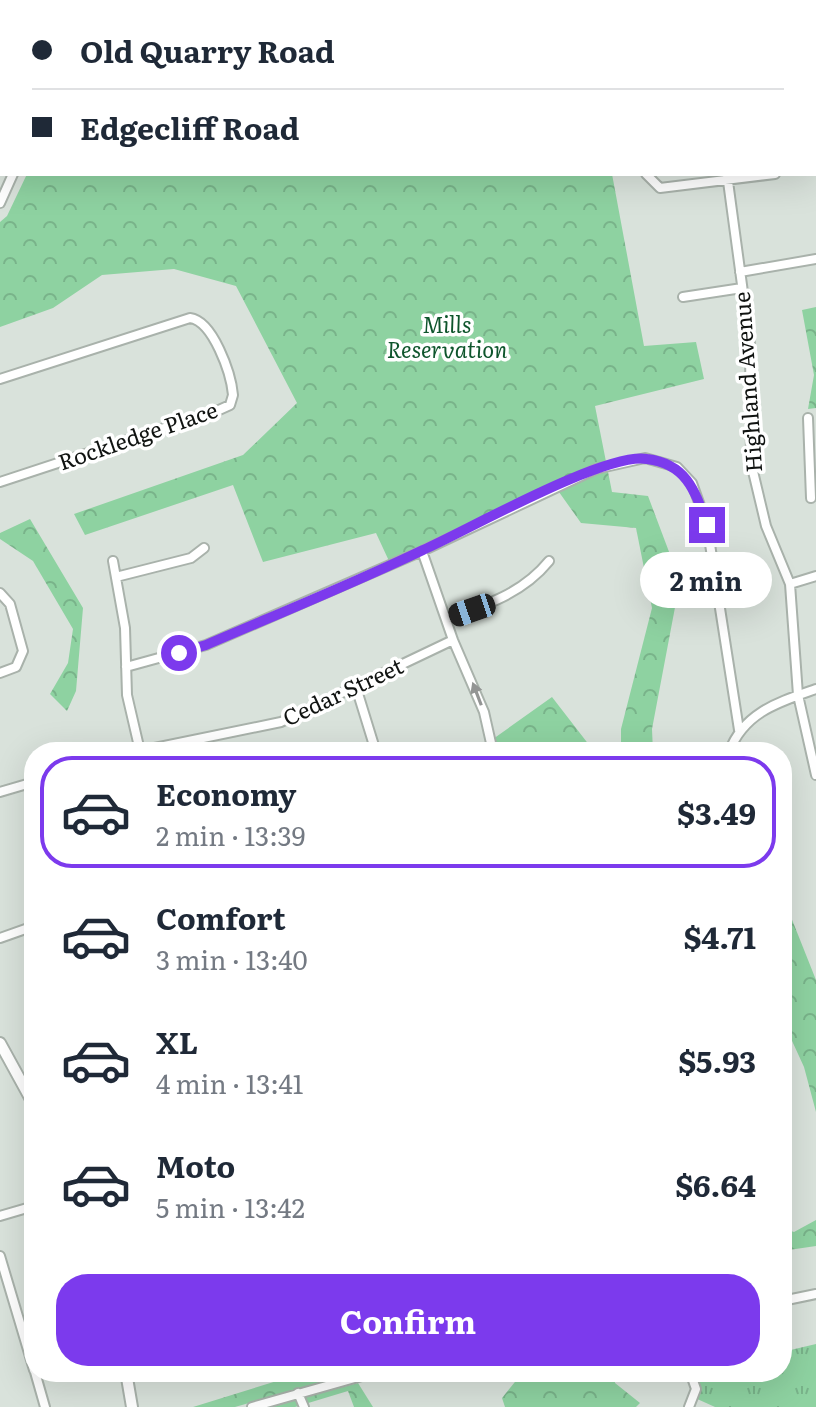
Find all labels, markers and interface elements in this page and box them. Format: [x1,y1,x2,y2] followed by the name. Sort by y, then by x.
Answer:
[80,28,335,72] text: Old Quarry Road
[80,105,299,149] text: Edgecliff Road
[724,291,769,474] street label: Highland Avenue
[387,307,507,365] park label: Mills Reservation
[53,392,222,477] street label: Rockledge Place
[689,507,725,543] route end
[641,553,773,609] callout: 2 min
[670,560,742,599] text: 2 min
[445,591,499,629] car
[161,635,197,671] route start
[277,648,408,733] street label: Cedar Street
[470,682,483,706] one-way arrow
[156,771,296,815] text: Economy
[60,776,132,848] icon: car
[677,790,756,834] text: $3.49
[156,815,305,854] text: 2 min · 13:39
[156,895,286,939] text: Comfort
[60,900,132,972] icon: car
[683,914,756,958] text: $4.71
[156,939,308,978] text: 3 min · 13:40
[156,1019,198,1063] text: XL
[60,1024,132,1096] icon: car
[678,1038,756,1082] text: $5.93
[156,1063,303,1102] text: 4 min · 13:41
[156,1143,235,1187] text: Moto
[60,1148,132,1220] icon: car
[675,1162,756,1206] text: $6.64
[156,1187,305,1226] text: 5 min · 13:42
[56,1274,760,1366] button: Confirm

